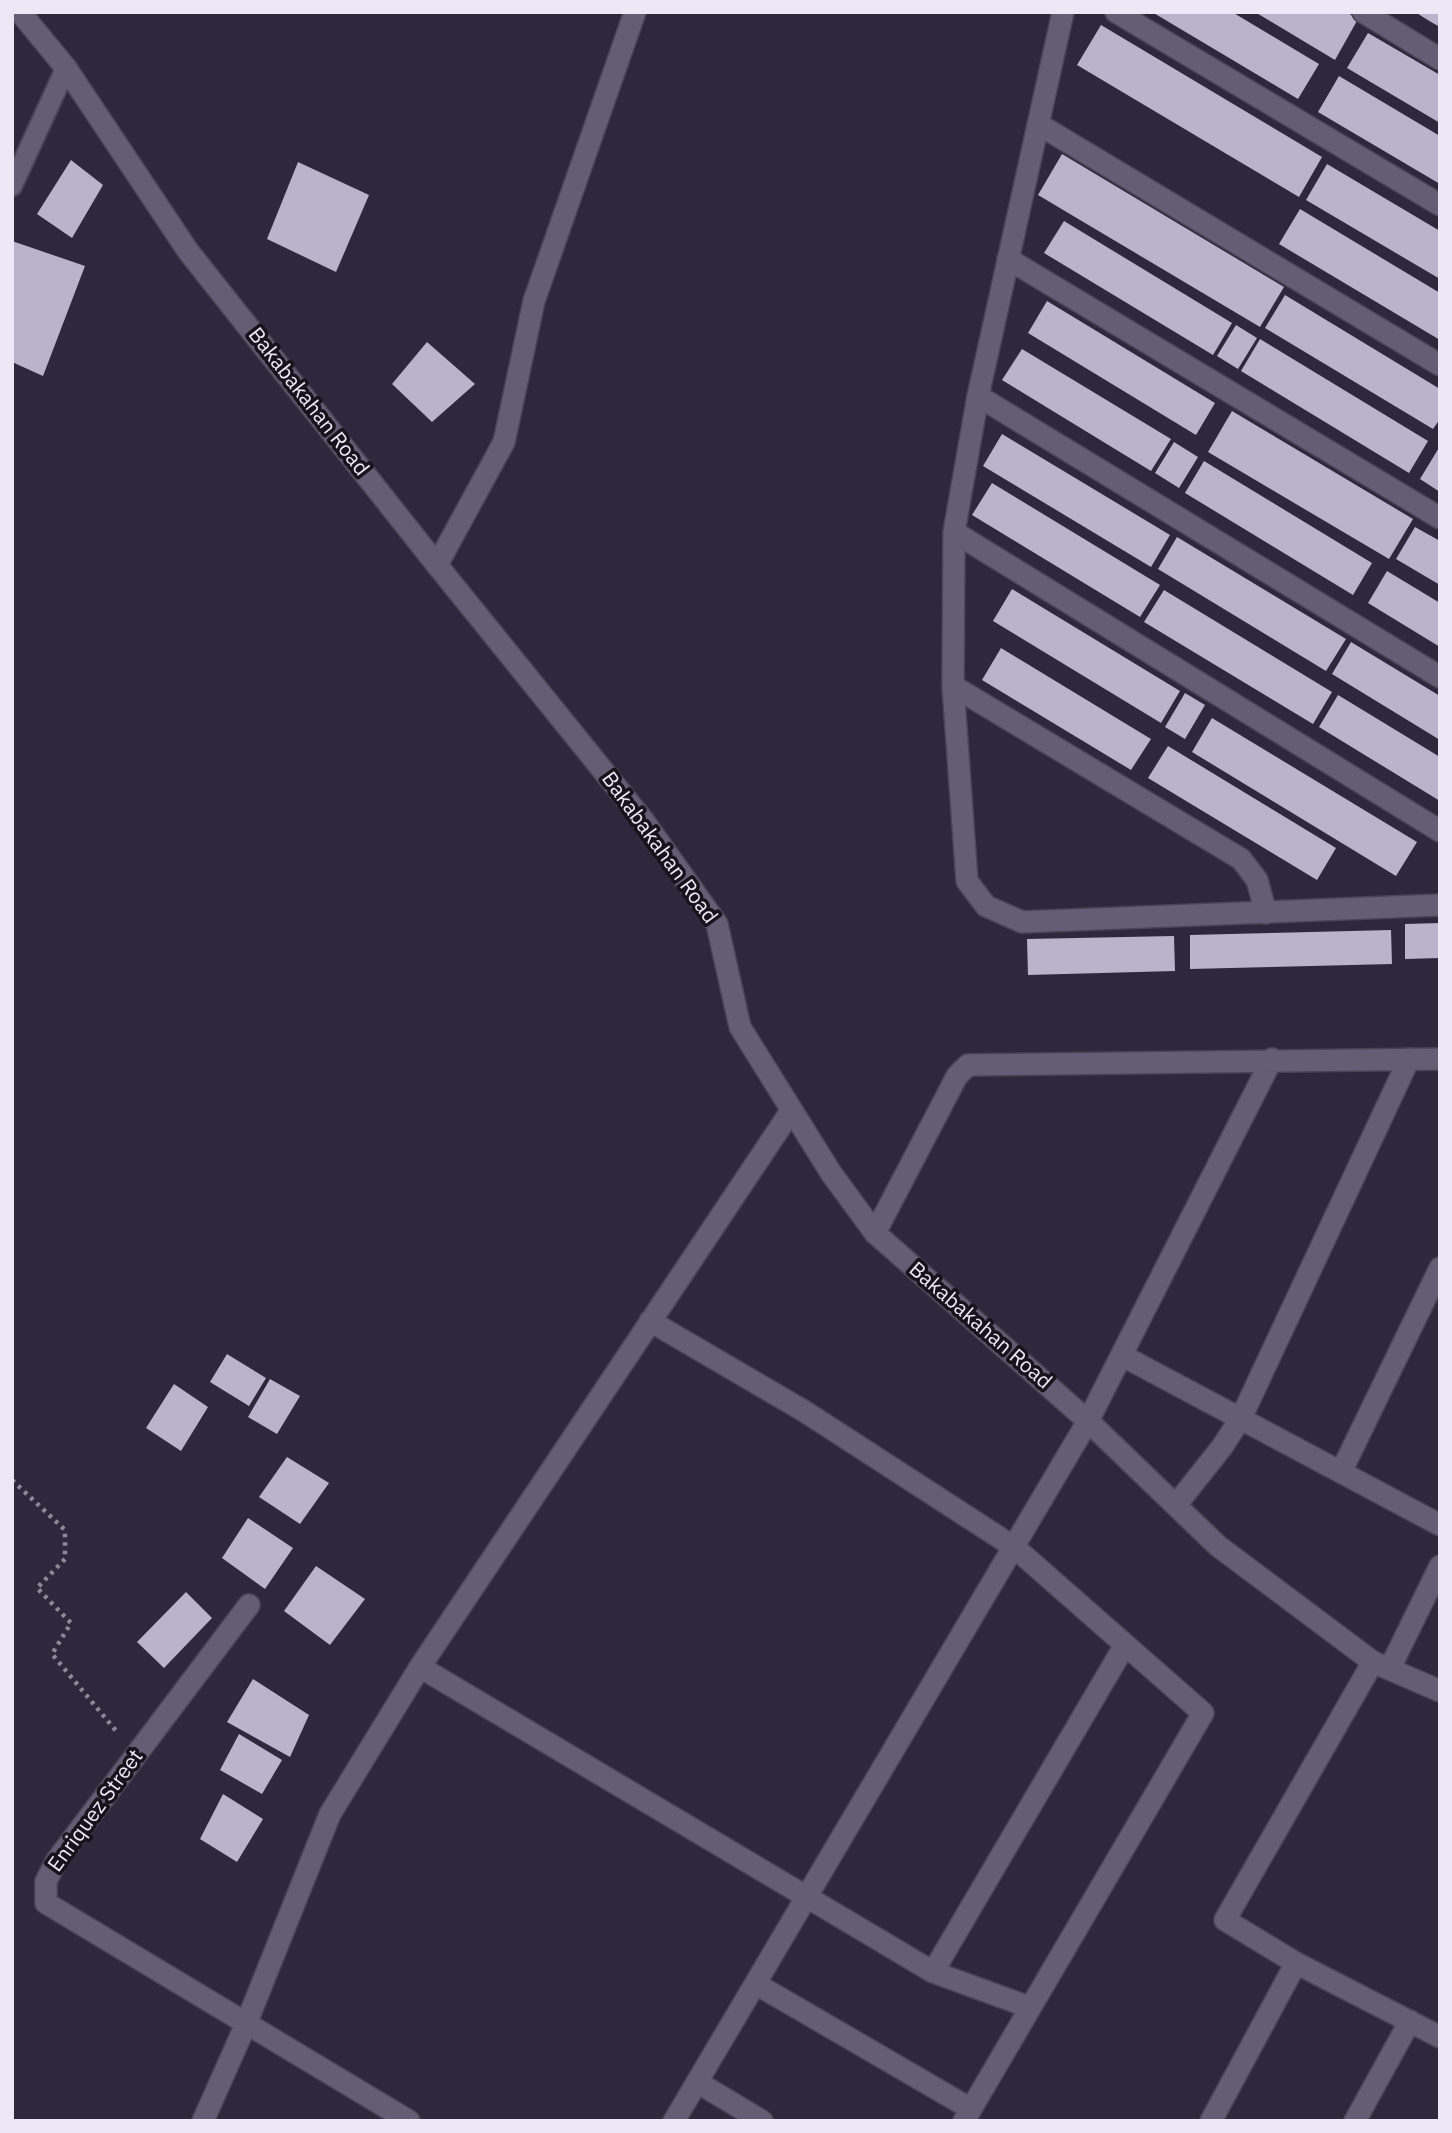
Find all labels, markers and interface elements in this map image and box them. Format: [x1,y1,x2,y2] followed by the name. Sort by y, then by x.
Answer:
[242,323,374,481] street label: Bakabakahan Road
[596,767,722,929] street label: Bakabakahan Road
[903,1257,1057,1395] street label: Bakabakahan Road
[43,1745,149,1877] street label: Enriquez Street

